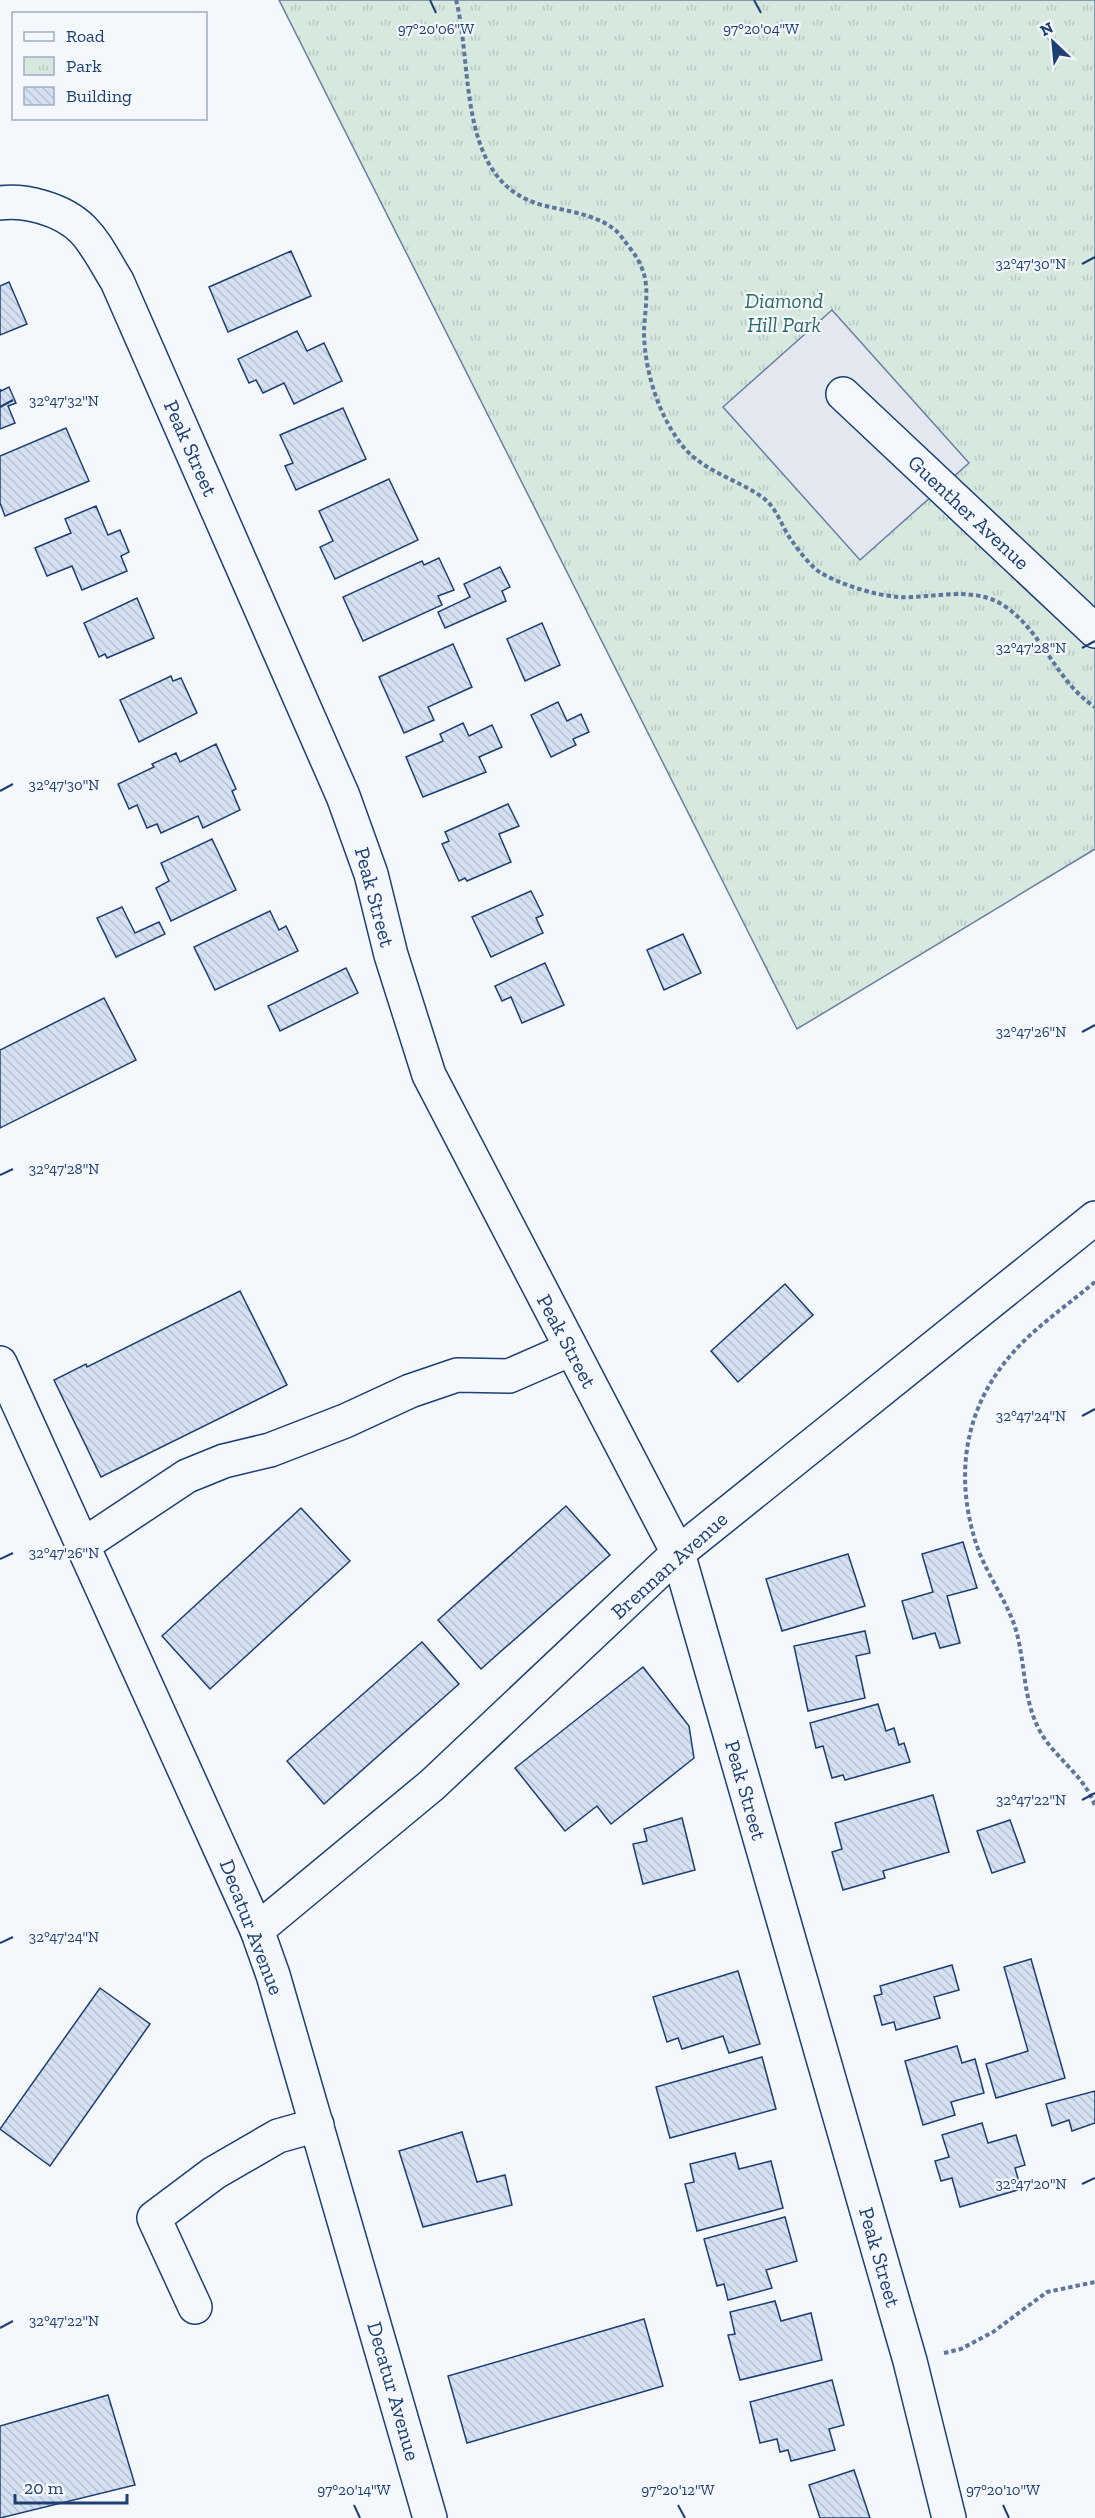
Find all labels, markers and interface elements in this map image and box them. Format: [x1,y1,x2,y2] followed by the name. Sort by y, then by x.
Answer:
[12,12,207,120] legend
[1023,12,1083,72] north arrow
[1037,18,1056,40] text: N
[398,20,474,38] text: 97°20'06"W
[723,20,799,38] text: 97°20'04"W
[66,25,105,47] text: Road
[66,55,102,77] text: Park
[66,85,132,107] text: Building
[996,255,1066,273] text: 32°47'30"N
[745,288,824,337] park label: Diamond Hill Park
[29,392,99,410] text: 32°47'32"N
[159,396,223,500] street label: Peak Street
[903,449,1035,575] street label: Guenther Avenue
[996,639,1066,657] text: 32°47'28"N
[29,776,99,794] text: 32°47'30"N
[350,844,400,950] street label: Peak Street
[996,1023,1066,1041] text: 32°47'26"N
[29,1160,99,1178] text: 32°47'28"N
[532,1290,602,1392] street label: Peak Street
[996,1407,1066,1425] text: 32°47'24"N
[606,1506,733,1624] street label: Brennan Avenue
[29,1544,99,1562] text: 32°47'26"N
[720,1737,772,1843] street label: Peak Street
[996,1791,1066,1809] text: 32°47'22"N
[215,1856,289,1998] street label: Decatur Avenue
[29,1928,99,1946] text: 32°47'24"N
[995,2175,1067,2193] text: 32°47'20"N
[854,2204,906,2310] street label: Peak Street
[29,2312,99,2330] text: 32°47'22"N
[362,2319,426,2463] street label: Decatur Avenue
[15,2467,128,2505] scale bar
[24,2477,64,2499] text: 20 m
[317,2481,391,2499] text: 97°20'14"W
[641,2481,715,2499] text: 97°20'12"W
[966,2481,1040,2499] text: 97°20'10"W

